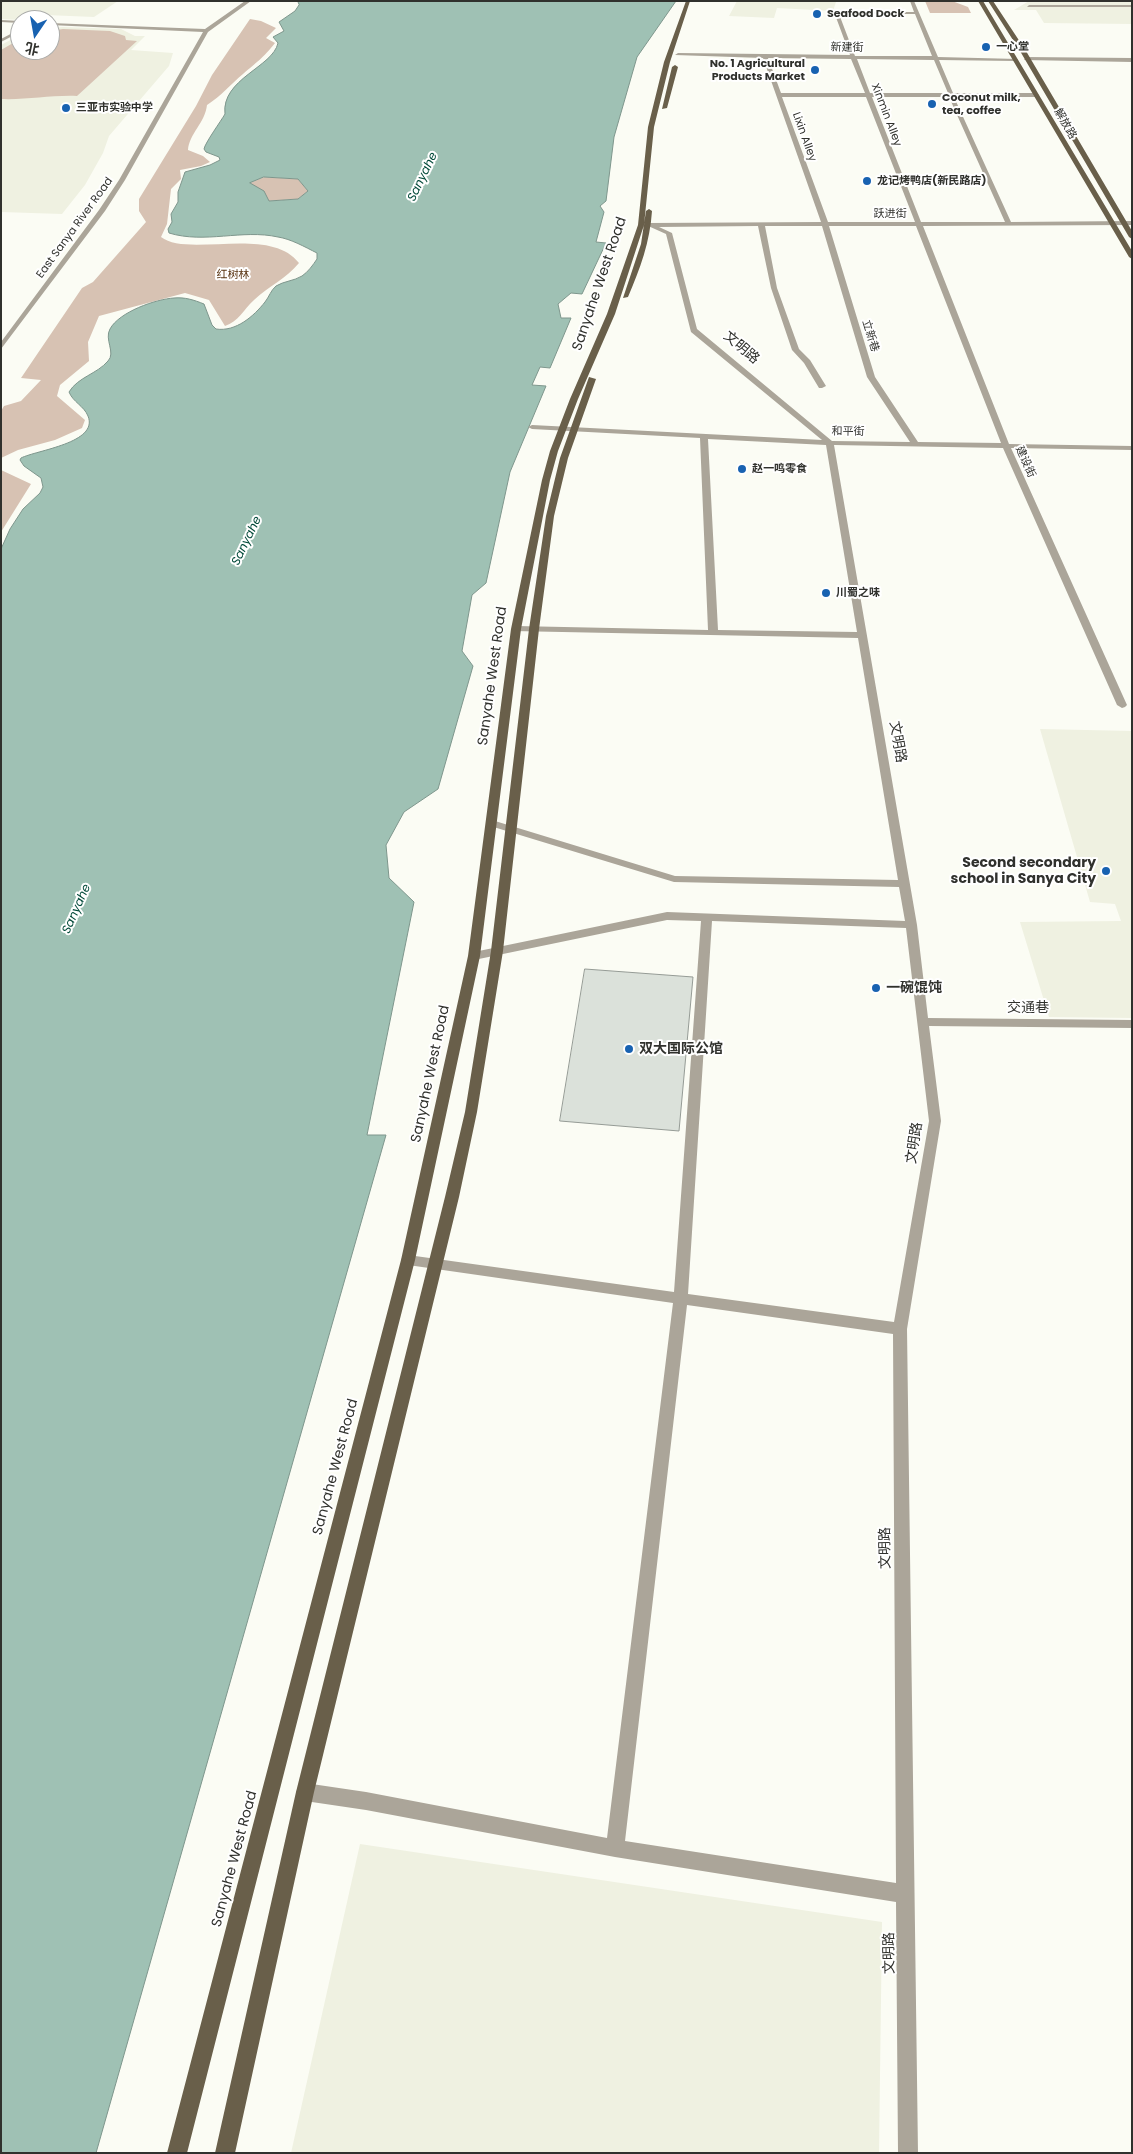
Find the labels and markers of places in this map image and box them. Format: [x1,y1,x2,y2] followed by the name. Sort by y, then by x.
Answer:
[827,7,904,21] place label: Seafood Dock
[811,8,823,20] marker: Seafood Dock
[996,40,1029,54] place label: 一心堂
[980,41,992,53] marker: 一心堂
[710,57,805,83] place label: No. 1 Agricultural Products Market
[809,64,821,76] marker: No. 1 Agricultural Products Market
[942,91,1021,117] place label: Coconut milk, tea, coffee
[926,98,938,110] marker: Coconut milk, tea, coffee
[76,101,153,115] place label: 三亚市实验中学
[60,102,72,114] marker: 三亚市实验中学
[877,174,986,188] place label: 龙记烤鸭店(新民路店)
[861,175,873,187] marker: 龙记烤鸭店(新民路店)
[752,462,807,476] place label: 赵一鸣零食
[736,463,748,475] marker: 赵一鸣零食
[836,586,880,600] place label: 川蜀之味
[820,587,832,599] marker: 川蜀之味
[951,855,1096,888] place label: Second secondary school in Sanya City
[1100,865,1112,877] marker: Second secondary school in Sanya City
[886,980,942,996] place label: 一碗馄饨
[870,982,882,994] marker: 一碗馄饨
[639,1041,723,1057] place label: 双大国际公馆
[623,1043,635,1055] marker: 双大国际公馆

